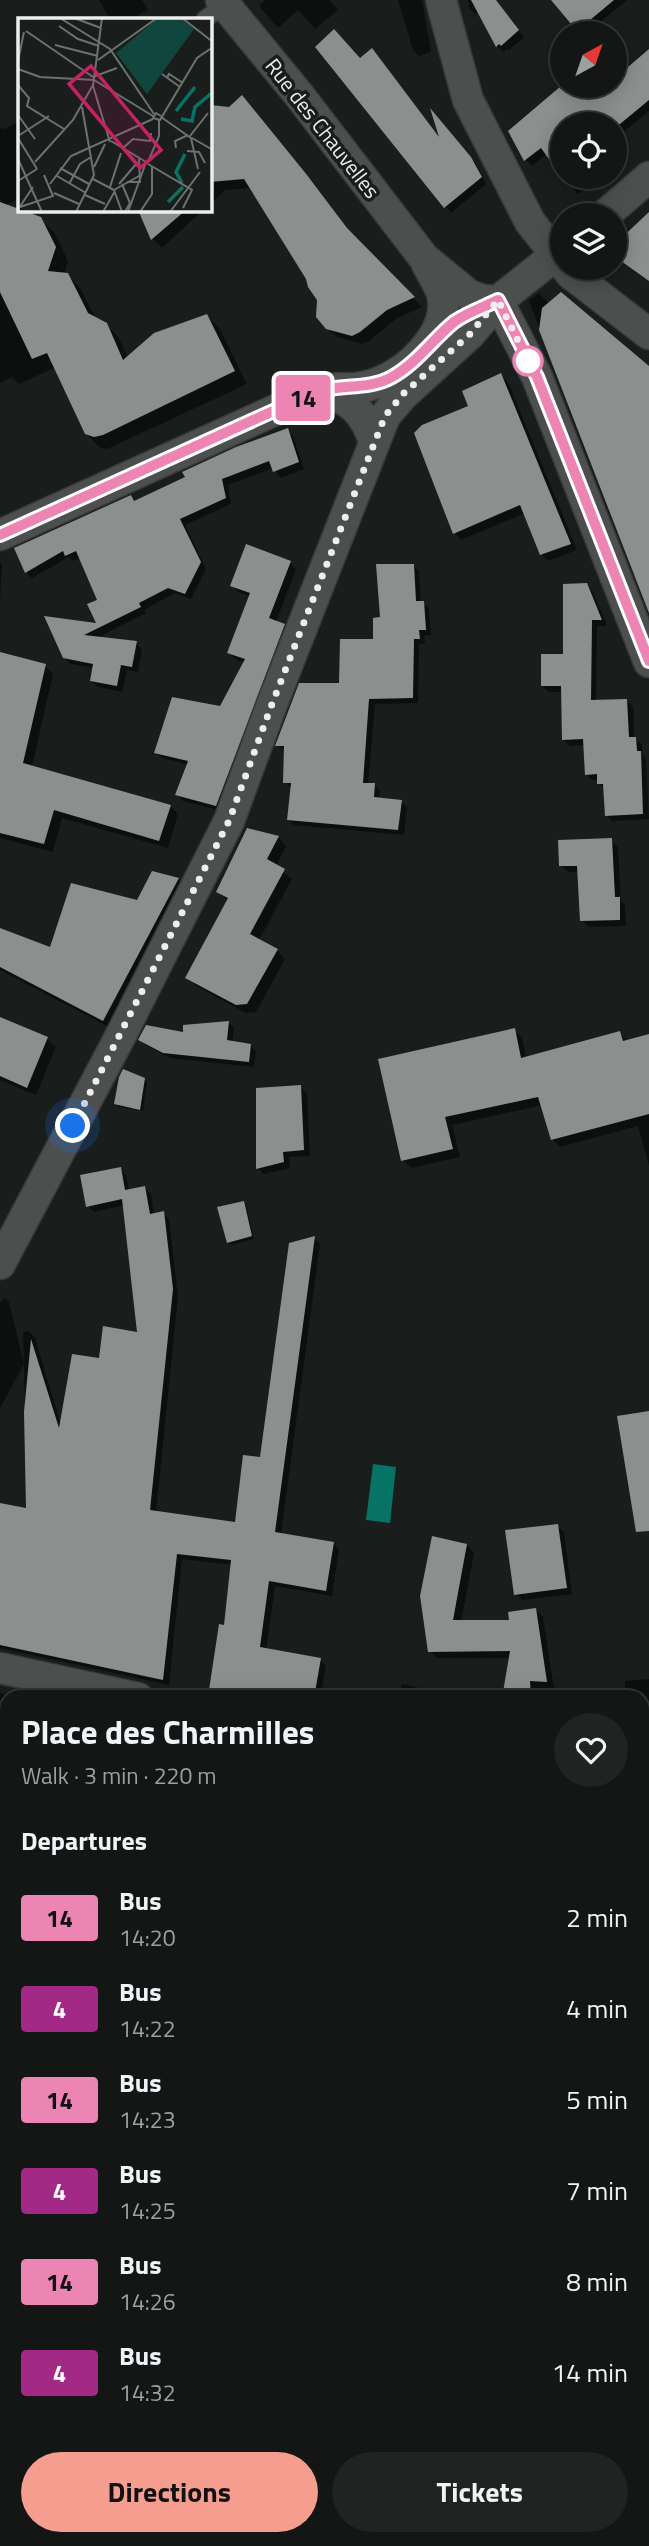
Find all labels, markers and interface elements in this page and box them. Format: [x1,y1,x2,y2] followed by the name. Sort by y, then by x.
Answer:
[18,18,212,212] inset map
[550,21,626,98] north arrow
[550,21,627,280] map controls
[258,51,388,205] street label: Rue des Chauvelles
[550,112,627,189] button: locate
[550,203,627,280] button: layers
[513,346,543,376] unlabelled marker
[272,375,334,421] line badge: 14
[290,380,316,416] text: 14
[55,1108,90,1143] your location
[21,1707,314,1757] text: Place des Charmilles
[554,1713,628,1787] button: heart
[21,1758,217,1793] text: Walk · 3 min · 220 m
[21,1821,147,1860] text: Departures
[119,1881,161,1920] text: Bus
[566,1898,628,1937] text: 2 min
[46,1900,73,1936] text: 14
[119,1920,176,1955] text: 14:20
[119,1972,161,2011] text: Bus
[566,1989,628,2028] text: 4 min
[53,1991,66,2027] text: 4
[119,2011,176,2046] text: 14:22
[119,2063,161,2102] text: Bus
[566,2080,628,2119] text: 5 min
[46,2082,73,2118] text: 14
[119,2102,176,2137] text: 14:23
[119,2154,161,2193] text: Bus
[566,2171,628,2210] text: 7 min
[53,2173,66,2209] text: 4
[119,2193,176,2228] text: 14:25
[119,2245,161,2284] text: Bus
[566,2262,628,2301] text: 8 min
[46,2264,73,2300] text: 14
[119,2284,176,2319] text: 14:26
[119,2336,161,2375] text: Bus
[552,2353,628,2392] text: 14 min
[53,2355,66,2391] text: 4
[119,2375,176,2410] text: 14:32
[21,2452,318,2532] button: Directions
[332,2452,628,2532] button: Tickets

